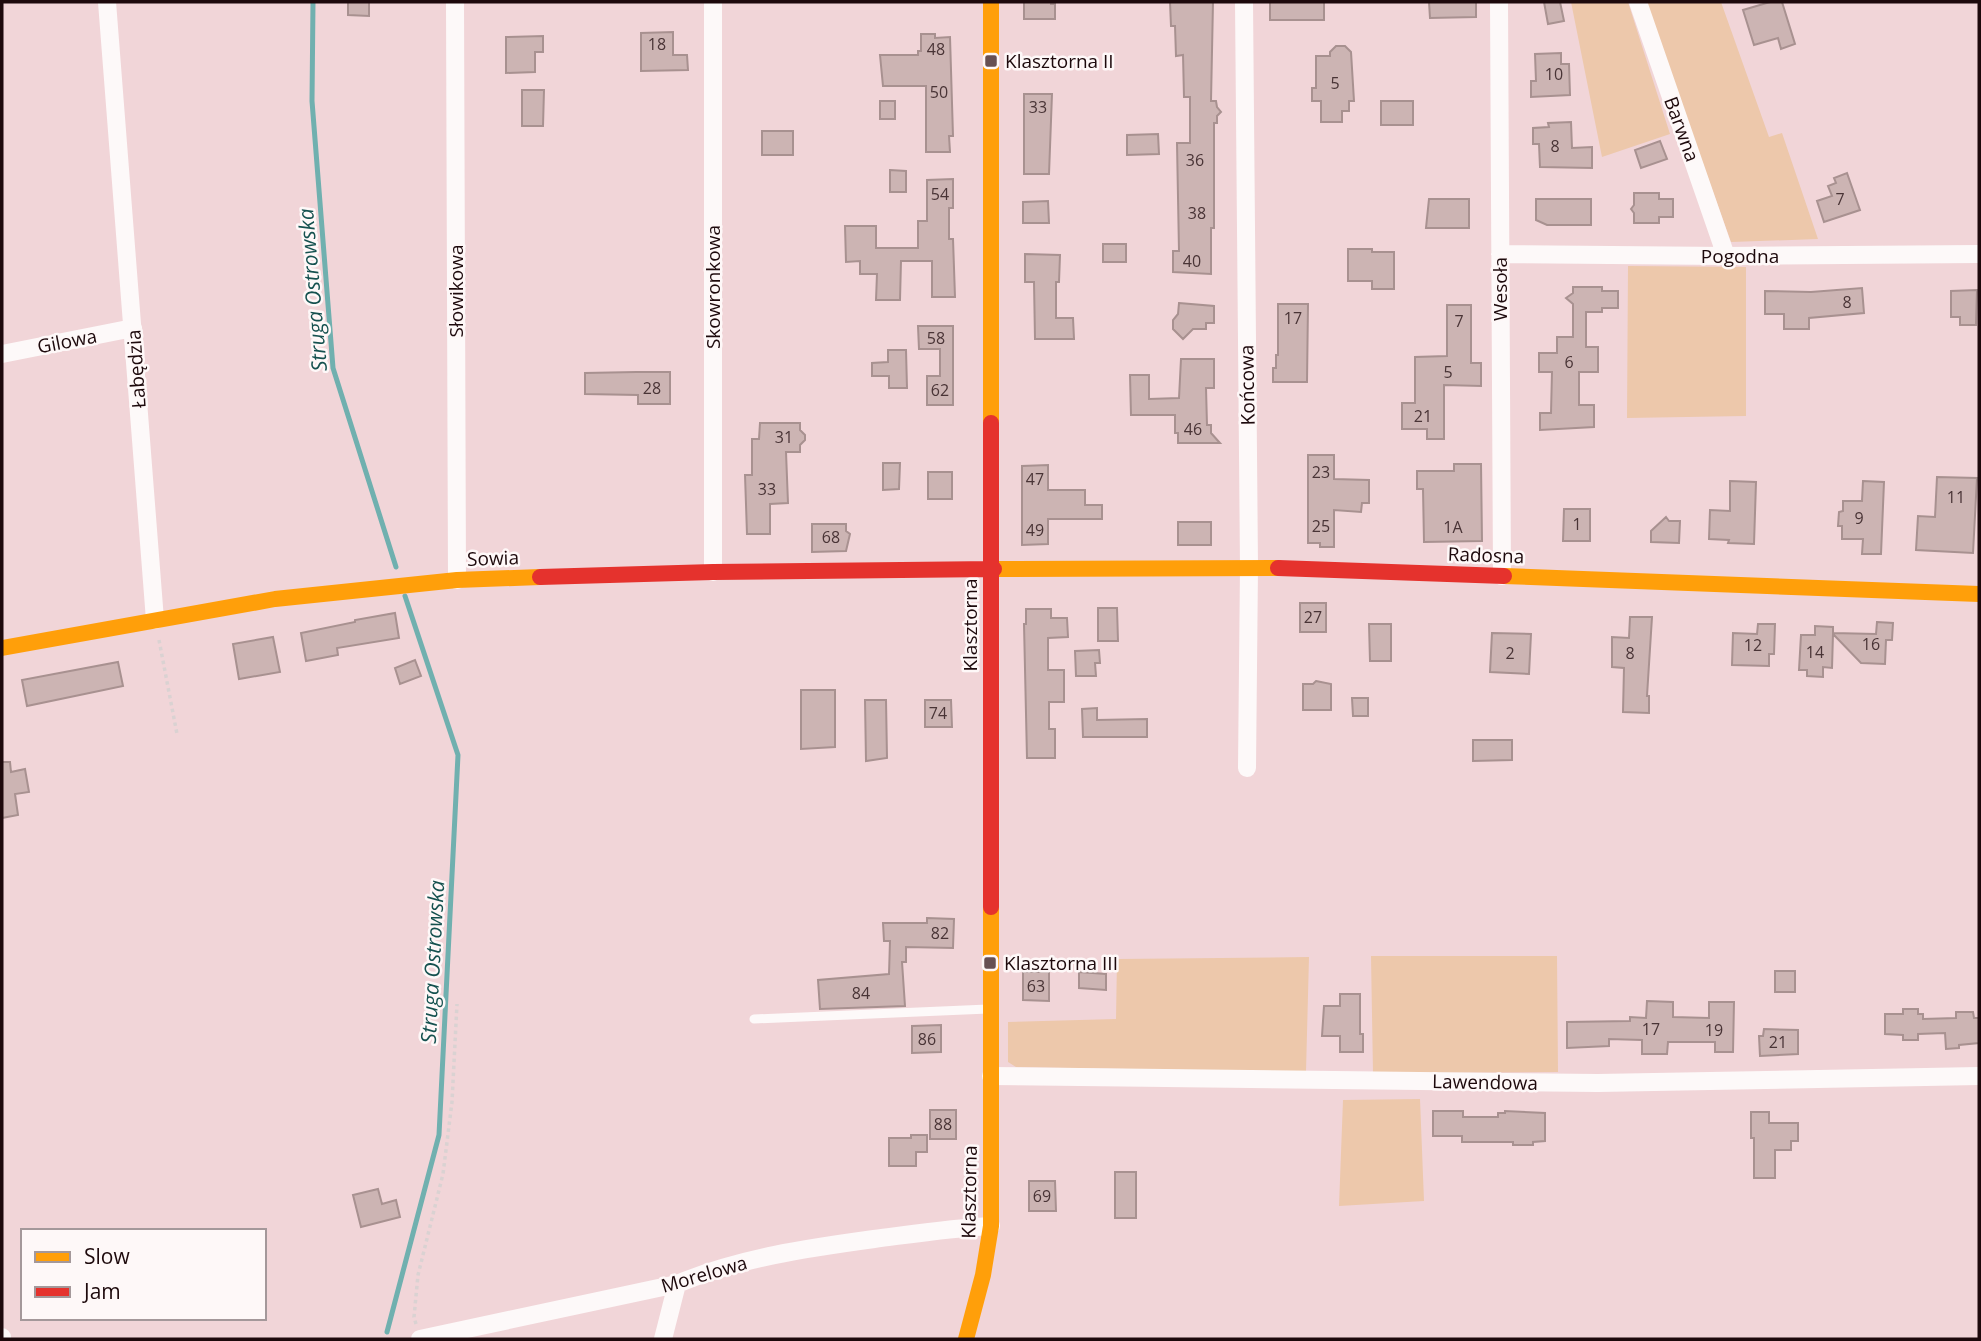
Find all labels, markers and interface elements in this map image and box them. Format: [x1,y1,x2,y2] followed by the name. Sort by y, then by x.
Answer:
[648,33,666,55] house number: 18
[927,38,945,60] house number: 48
[1005,48,1114,74] place label: Klasztorna II
[983,53,999,69] marker: Klasztorna II
[1545,63,1563,85] house number: 10
[1330,72,1340,94] house number: 5
[930,81,948,103] house number: 50
[1658,93,1706,165] street label: Barwna
[1029,96,1047,118] house number: 33
[1550,135,1560,157] house number: 8
[1186,149,1204,171] house number: 36
[931,183,949,205] house number: 54
[1835,188,1845,210] house number: 7
[1188,202,1206,224] house number: 38
[291,207,333,373] water label: Struga Ostrowska
[700,225,726,349] street label: Skowronkowa
[1701,243,1779,269] street label: Pogodna
[443,245,469,337] street label: Słowikowa
[1183,250,1201,272] house number: 40
[1487,257,1513,321] street label: Wesoła
[1842,291,1852,313] house number: 8
[1284,307,1302,329] house number: 17
[1454,310,1464,332] house number: 7
[35,323,99,359] street label: Gilowa
[927,327,945,349] house number: 58
[120,329,152,409] street label: Łabędzia
[1233,345,1261,425] street label: Końcowa
[1564,351,1574,373] house number: 6
[1443,361,1453,383] house number: 5
[643,377,661,399] house number: 28
[931,379,949,401] house number: 62
[1414,405,1432,427] house number: 21
[1184,418,1202,440] house number: 46
[775,426,793,448] house number: 31
[1312,461,1330,483] house number: 23
[1026,468,1044,490] house number: 47
[758,478,776,500] house number: 33
[1947,486,1965,508] house number: 11
[1854,507,1864,529] house number: 9
[1572,513,1582,535] house number: 1
[1312,515,1330,537] house number: 25
[1443,516,1464,538] house number: 1A
[1026,519,1044,541] house number: 49
[822,526,840,548] house number: 68
[1447,541,1525,569] street label: Radosna
[467,544,519,572] street label: Sowia
[957,578,983,672] street label: Klasztorna
[1304,606,1322,628] house number: 27
[1862,633,1880,655] house number: 16
[1744,634,1762,656] house number: 12
[1806,641,1824,663] house number: 14
[1505,642,1515,664] house number: 2
[1625,642,1635,664] house number: 8
[929,702,947,724] house number: 74
[414,879,450,1044] water label: Struga Ostrowska
[931,922,949,944] house number: 82
[1004,950,1118,976] place label: Klasztorna III
[982,955,998,971] marker: Klasztorna III
[1027,975,1045,997] house number: 63
[852,982,870,1004] house number: 84
[1642,1018,1660,1040] house number: 17
[1705,1019,1723,1041] house number: 19
[918,1028,936,1050] house number: 86
[1769,1031,1787,1053] house number: 21
[1432,1068,1538,1096] street label: Lawendowa
[934,1113,952,1135] house number: 88
[955,1145,983,1239] street label: Klasztorna
[1033,1185,1051,1207] house number: 69
[21,1229,266,1320] legend
[84,1242,130,1270] text: Slow
[658,1249,750,1299] street label: Morelowa
[82,1277,121,1305] text: Jam

